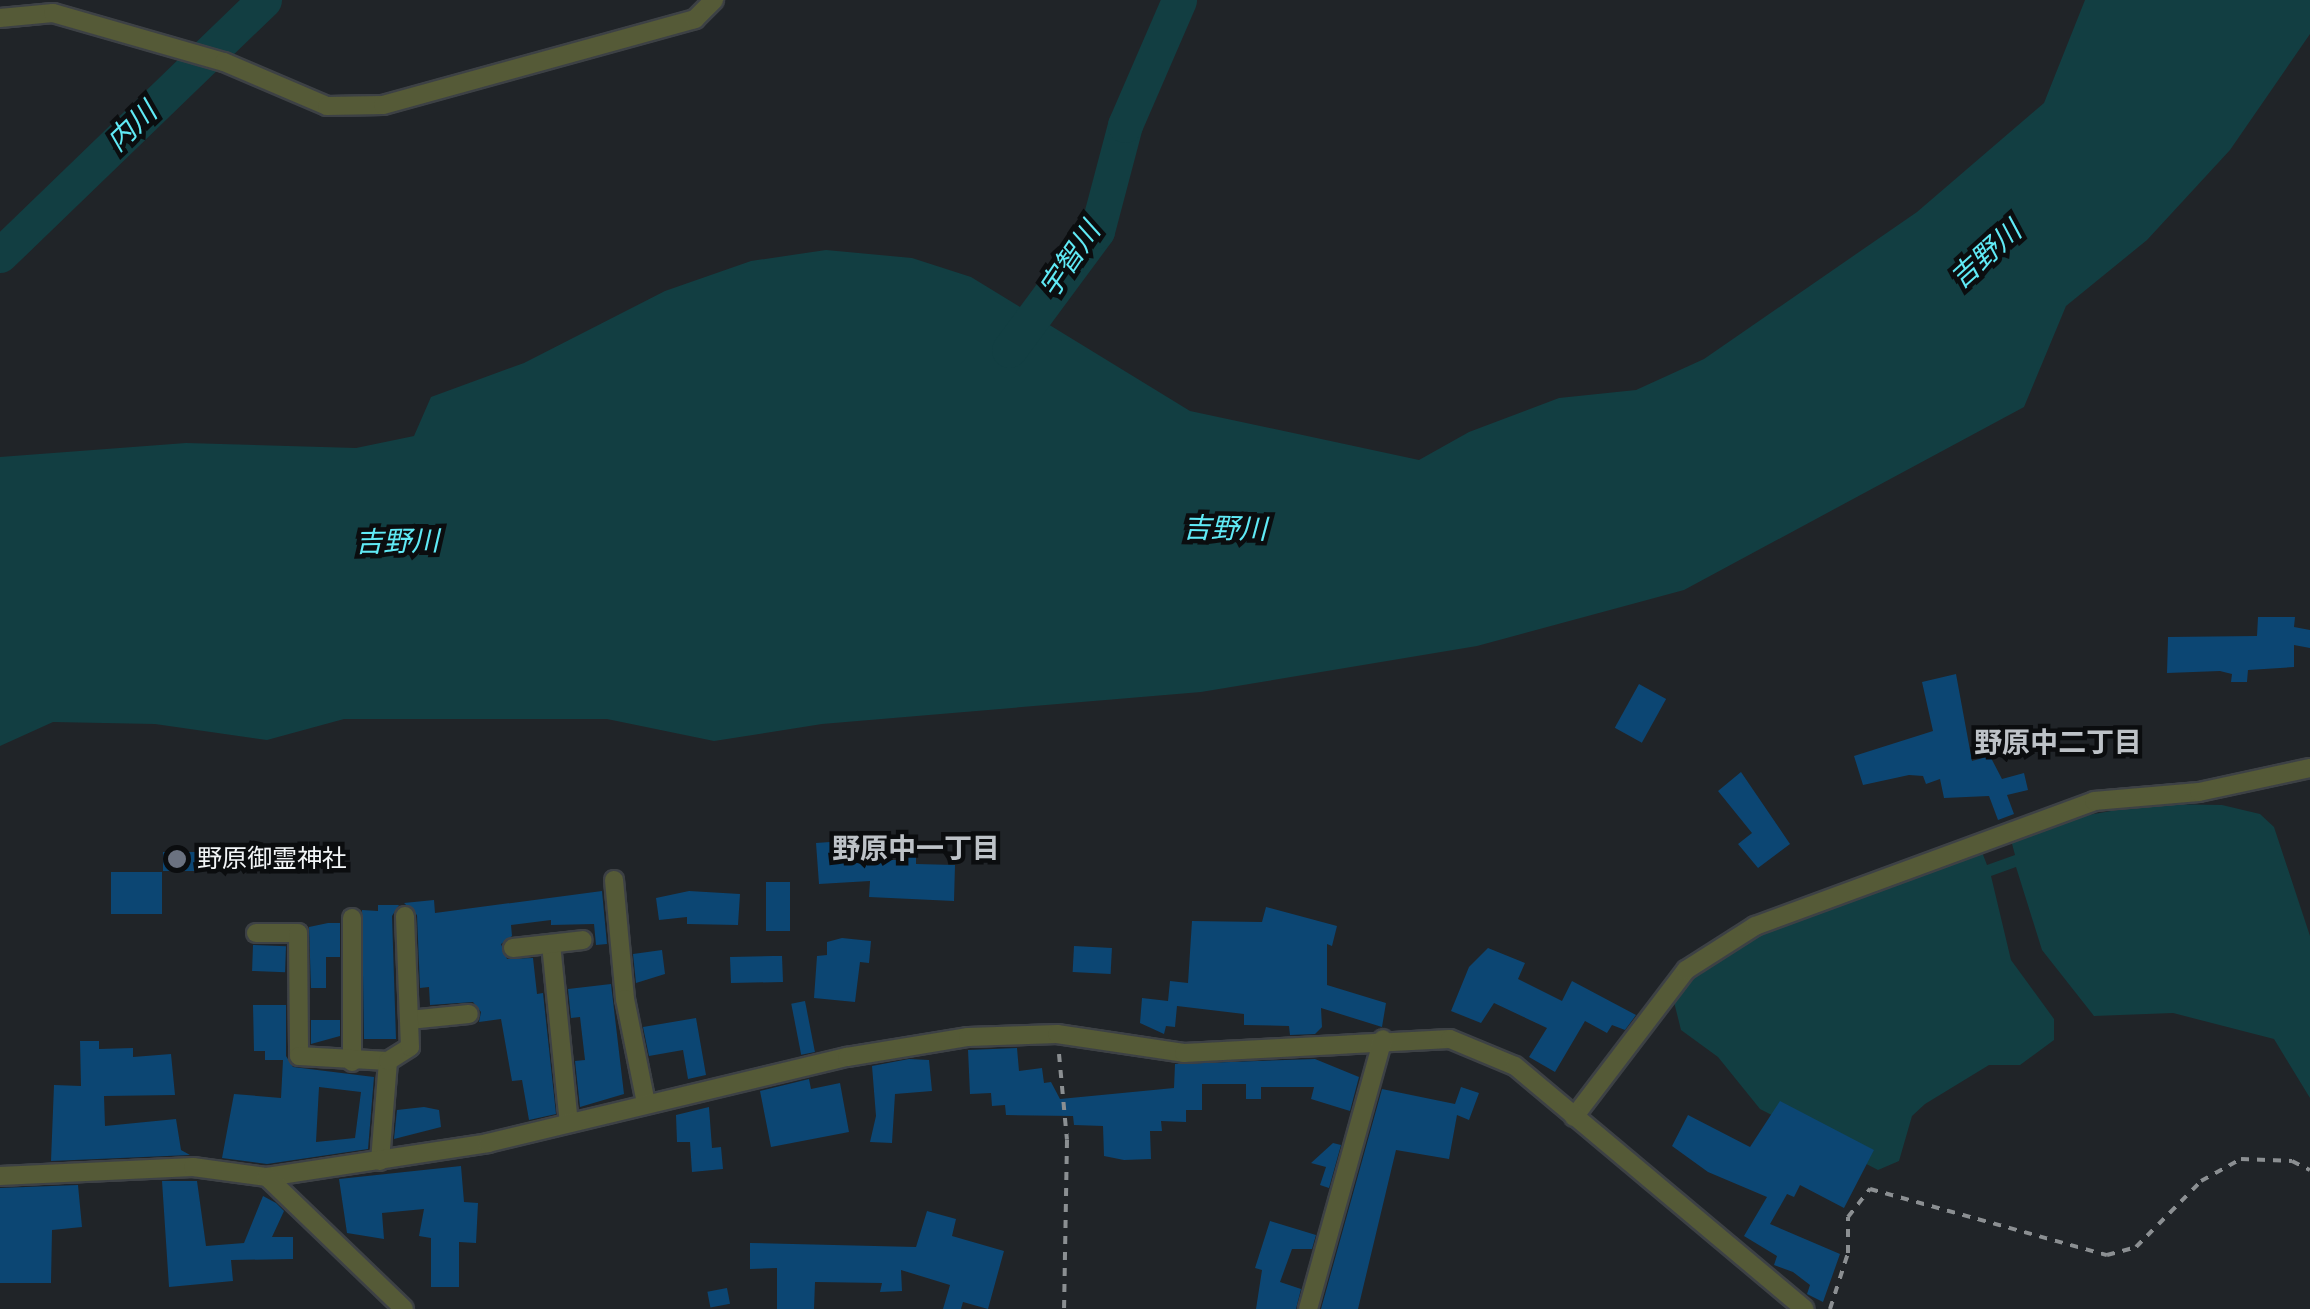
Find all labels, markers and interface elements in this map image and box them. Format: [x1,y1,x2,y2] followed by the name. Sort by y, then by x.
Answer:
[100,95,164,159] water label: 内川
[1944,214,2028,296] water label: 吉野川
[1033,216,1107,304] water label: 宇智川
[1183,511,1267,547] water label: 吉野川
[355,524,439,560] water label: 吉野川
[1974,726,2142,760] district label: 野原中二丁目
[832,832,1000,866] district label: 野原中一丁目
[197,844,347,874] place label: 野原御霊神社
[166,848,188,870] marker: 野原御霊神社

